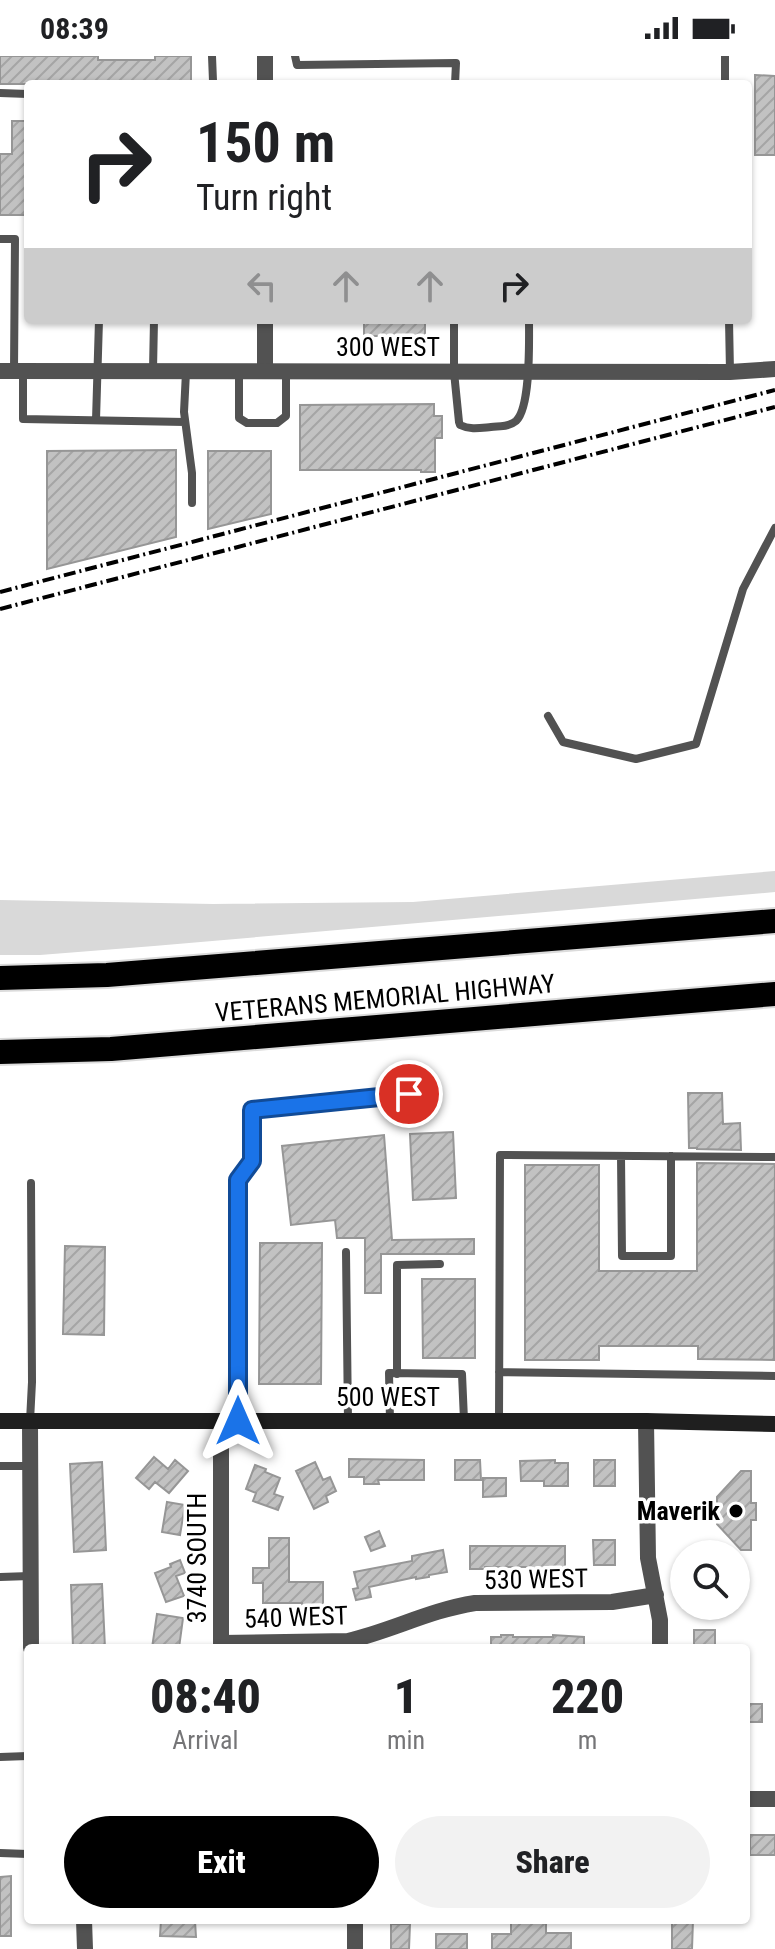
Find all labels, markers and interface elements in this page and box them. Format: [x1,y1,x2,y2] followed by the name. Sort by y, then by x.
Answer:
[40,11,109,46] text: 08:39
[196,110,335,176] text: 150 m
[64,112,168,216] icon: right
[196,177,332,219] text: Turn right
[240,264,284,308] icon: left
[324,264,368,308] icon: ahead
[408,264,452,308] icon: ahead
[492,264,536,308] icon: right
[336,332,440,362] street label: 300 WEST
[214,968,557,1028] street label: VETERANS MEMORIAL HIGHWAY
[375,1060,443,1128] pin
[387,1072,431,1116] icon: arrive
[196,1379,280,1463] position arrow
[336,1382,440,1412] street label: 500 WEST
[182,1493,212,1623] street label: 3740 SOUTH
[637,1496,721,1526] place label: Maverik
[727,1502,745,1520] marker: Maverik
[670,1540,750,1620] map controls
[670,1540,750,1620] button: search
[484,1563,588,1595] street label: 530 WEST
[243,1600,349,1634] street label: 540 WEST
[150,1668,261,1725] text: 08:40
[394,1668,418,1725] text: 1
[551,1668,624,1725] text: 220
[172,1725,239,1755] text: Arrival
[387,1725,425,1755] text: min
[578,1725,597,1755] text: m
[64,1816,379,1908] button: Exit
[395,1816,710,1908] button: Share

